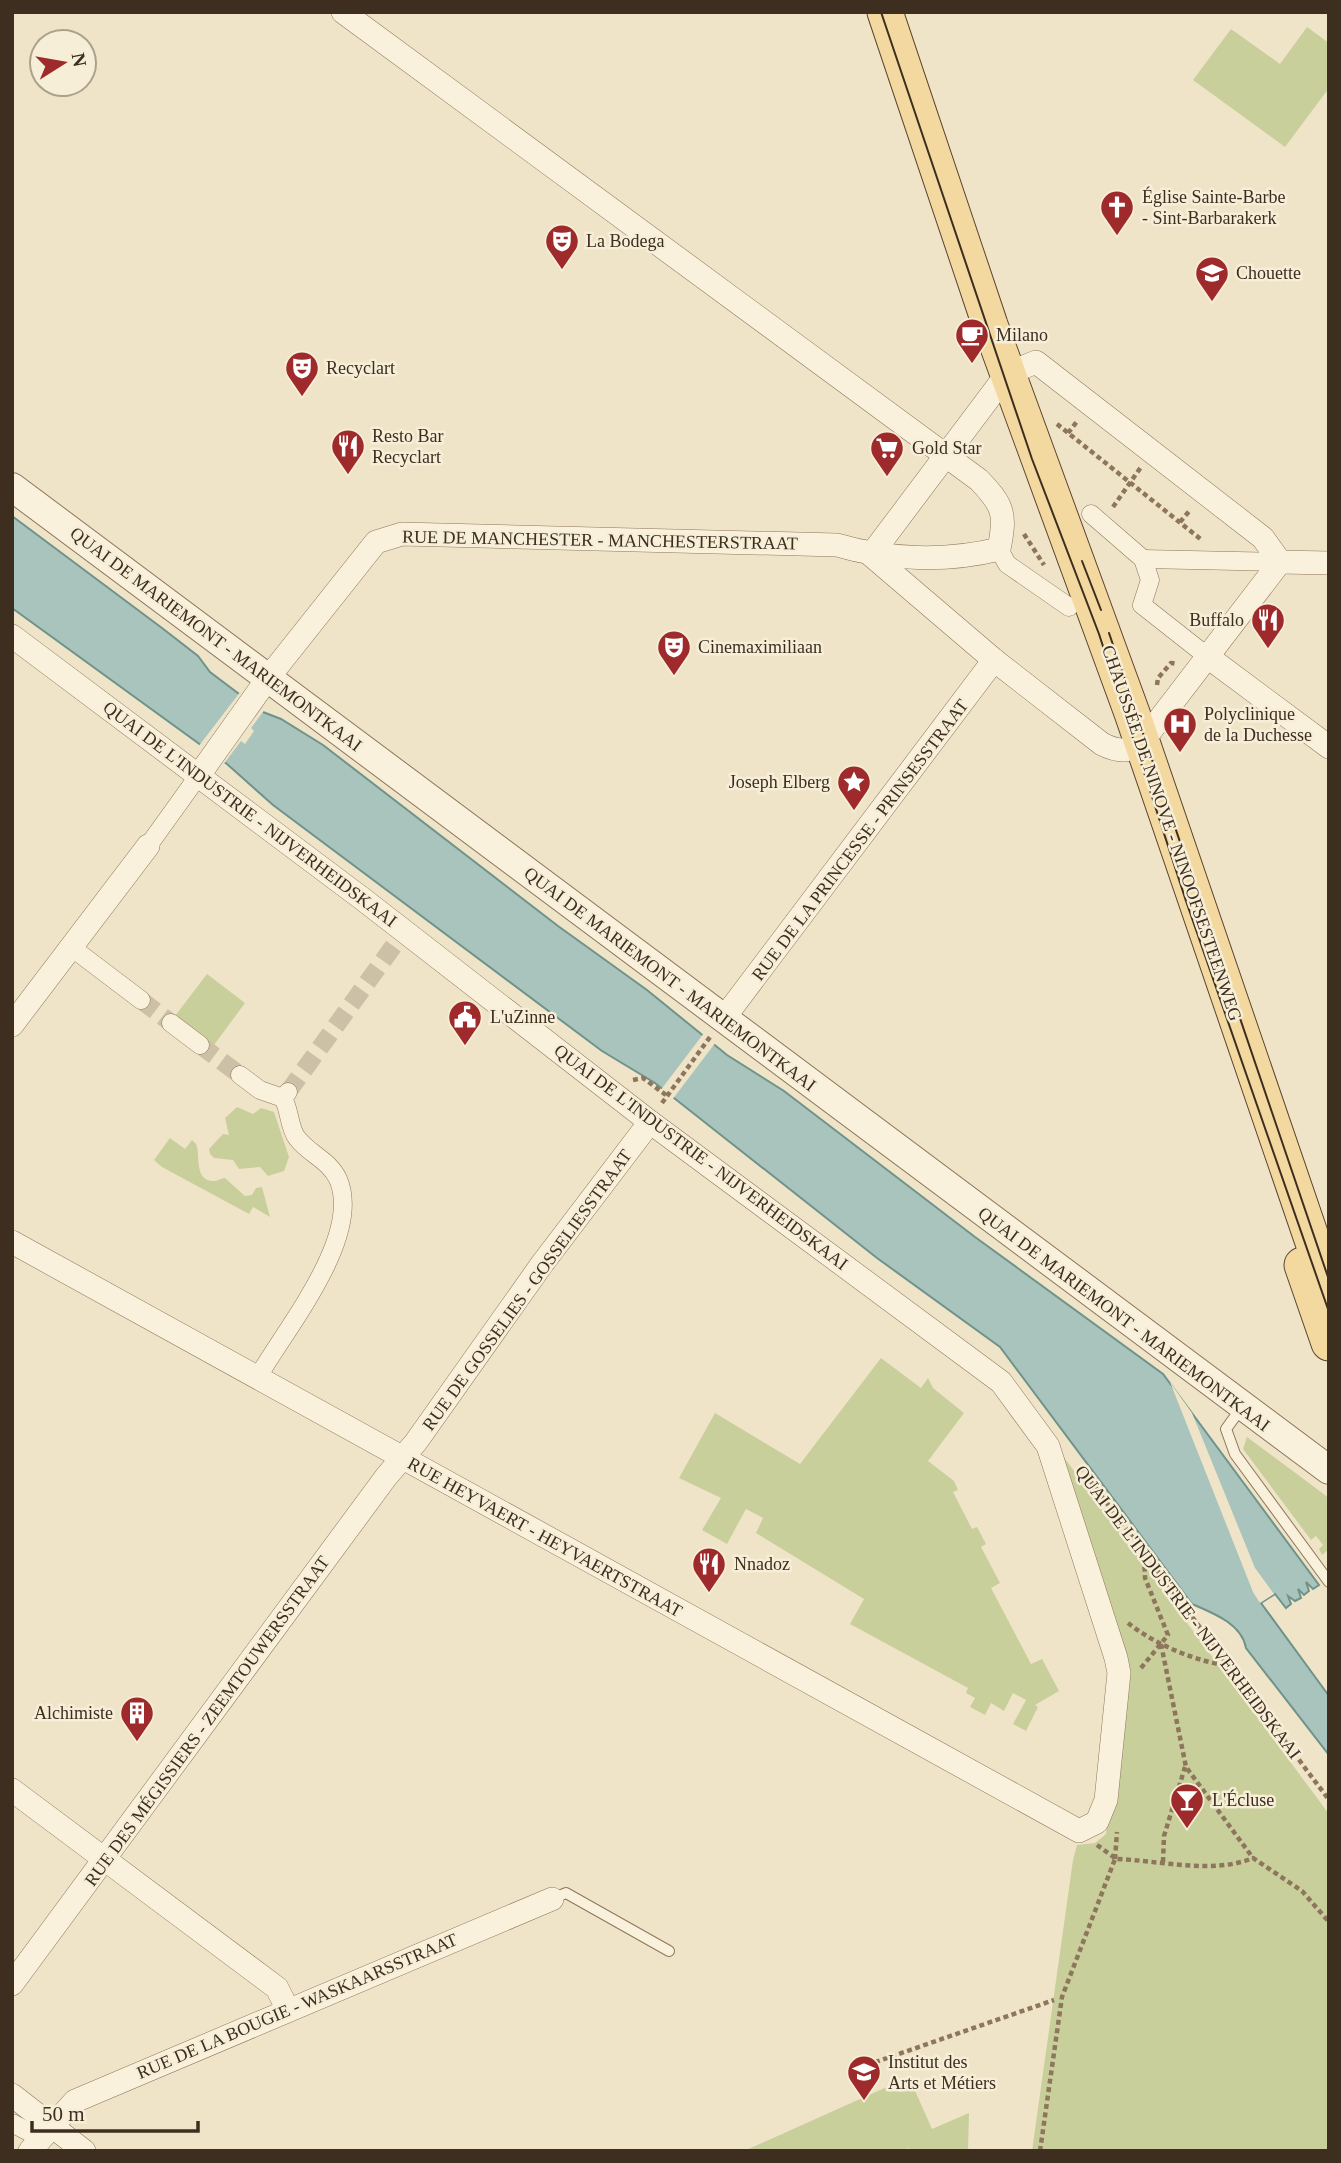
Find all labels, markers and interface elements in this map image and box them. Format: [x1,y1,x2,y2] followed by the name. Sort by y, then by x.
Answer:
[28,28,98,98] north arrow
[68,51,91,69] text: N
[1142,186,1285,228] place label: Église Sainte-Barbe - Sint-Barbarakerk
[1098,188,1136,237] church icon: Église Sainte-Barbe - Sint-Barbarakerk
[543,222,581,271] theatre icon: La Bodega
[586,231,664,251] place label: La Bodega
[1193,254,1231,303] school or university icon: Chouette
[1236,263,1301,283] place label: Chouette
[953,316,991,365] cafe icon: Milano
[996,325,1048,345] place label: Milano
[283,349,321,398] theatre icon: Recyclart
[326,358,395,378] place label: Recyclart
[372,426,444,467] place label: Resto Bar Recyclart
[329,427,367,476] restaurant icon: Resto Bar Recyclart
[868,429,906,478] supermarket icon: Gold Star
[912,438,982,458] place label: Gold Star
[66,523,366,755] street label: QUAI DE MARIEMONT - MARIEMONTKAAI
[402,527,798,553] street label: RUE DE MANCHESTER - MANCHESTERSTRAAT
[1249,601,1287,650] restaurant icon: Buffalo
[1189,610,1244,630] place label: Buffalo
[655,628,693,677] theatre icon: Cinemaximiliaan
[698,637,822,657] place label: Cinemaximiliaan
[1098,642,1247,1023] street label: CHAUSSÉE DE NINOVE - NINOOFSESTEENWEG
[748,696,972,984] street label: RUE DE LA PRINCESSE - PRINSESSTRAAT
[99,697,401,931] street label: QUAI DE L'INDUSTRIE - NIJVERHEIDSKAAI
[1204,704,1312,745] place label: Polyclinique de la Duchesse
[1161,705,1199,754] hospital icon: Polyclinique de la Duchesse
[835,763,873,812] place icon: Joseph Elberg
[729,772,830,792] place label: Joseph Elberg
[520,863,820,1095] street label: QUAI DE MARIEMONT - MARIEMONTKAAI
[446,998,484,1047] public building icon: L'uZinne
[490,1007,555,1027] place label: L'uZinne
[550,1040,852,1274] street label: QUAI DE L'INDUSTRIE - NIJVERHEIDSKAAI
[418,1146,636,1434] street label: RUE DE GOSSELIES - GOSSELIESSTRAAT
[974,1203,1274,1435] street label: QUAI DE MARIEMONT - MARIEMONTKAAI
[404,1453,686,1621] street label: RUE HEYVAERT - HEYVAERTSTRAAT
[1071,1461,1305,1763] street label: QUAI DE L'INDUSTRIE - NIJVERHEIDSKAAI
[690,1545,728,1594] restaurant icon: Nnadoz
[80,1552,333,1890] street label: RUE DES MÉGISSIERS - ZEEMTOUWERSSTRAAT
[734,1554,790,1574] place label: Nnadoz
[118,1694,156,1743] building icon: Alchimiste
[34,1703,113,1723] place label: Alchimiste
[1168,1781,1206,1830] bar icon: L'Écluse
[1212,1789,1274,1810] place label: L'Écluse
[134,1929,460,2083] street label: RUE DE LA BOUGIE - WASKAARSSTRAAT
[888,2052,996,2093] place label: Institut des Arts et Métiers
[845,2053,883,2102] school or university icon: Institut des Arts et Métiers
[32,2090,198,2134] scale bar
[42,2102,85,2126] text: 50 m

